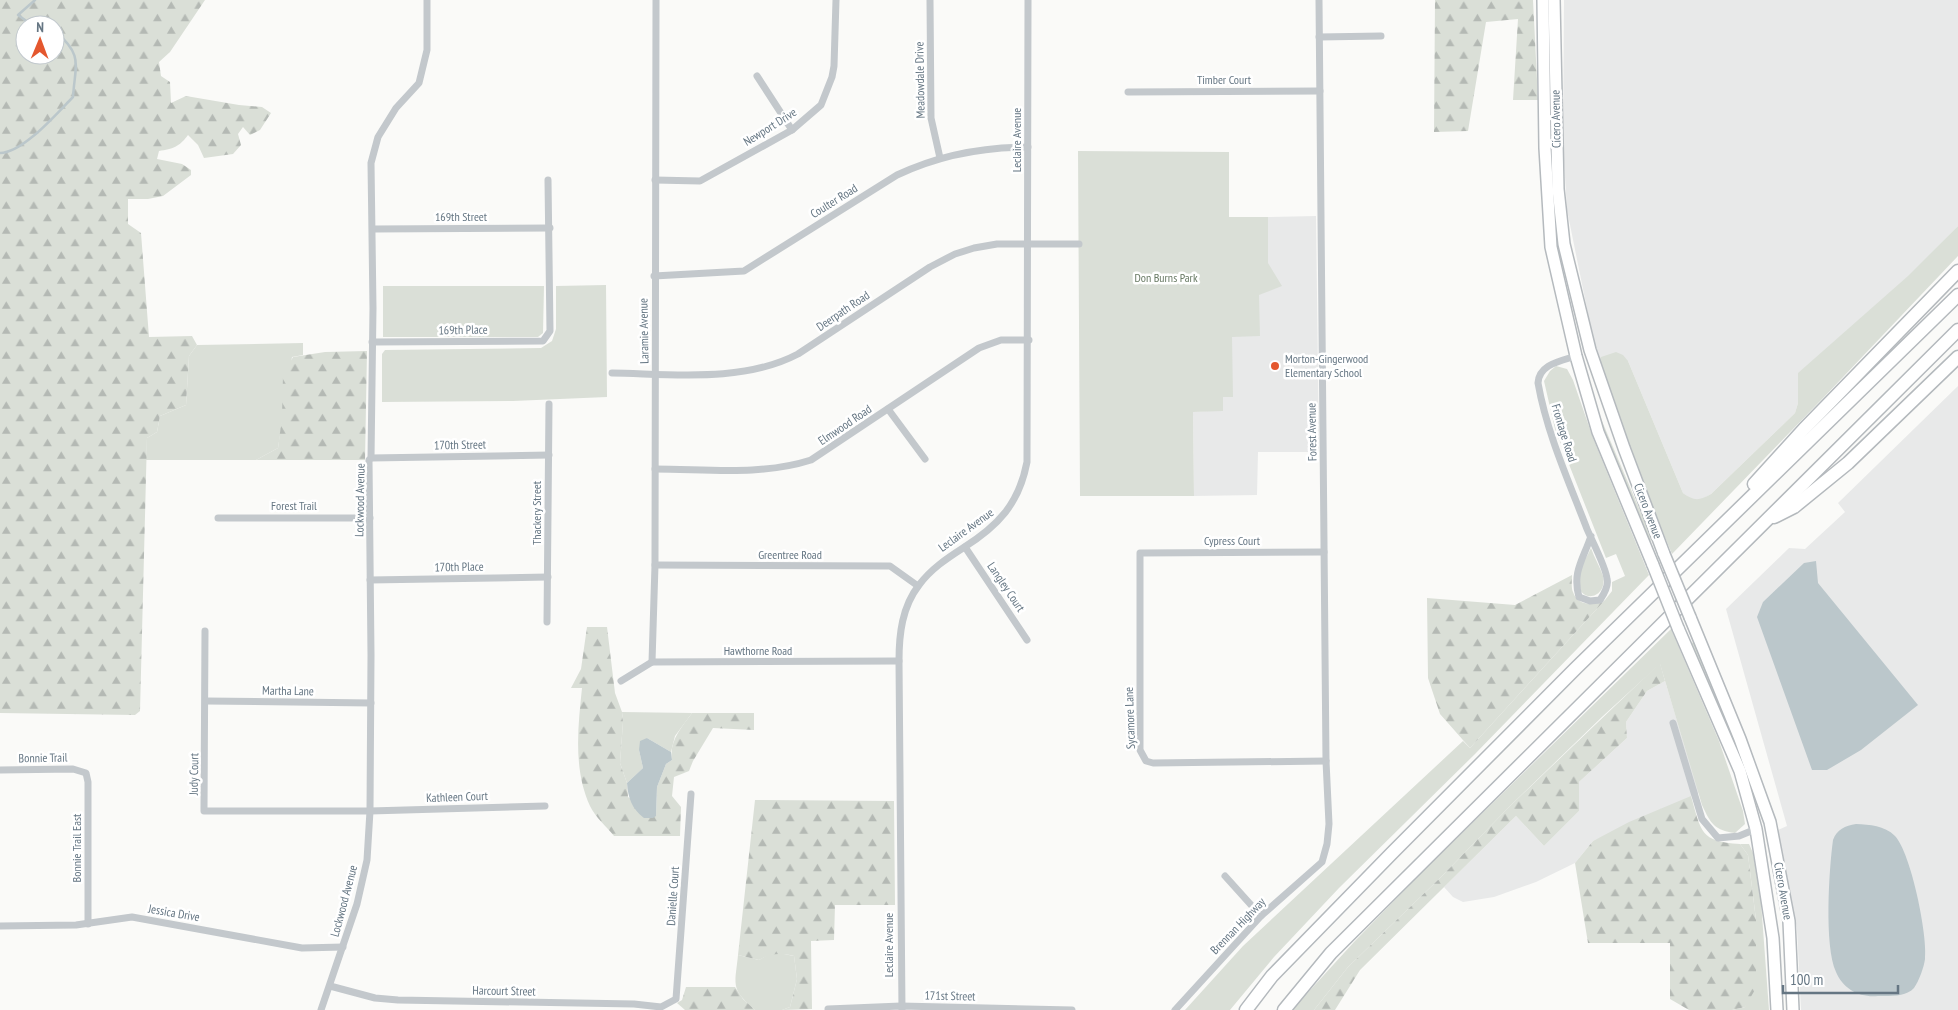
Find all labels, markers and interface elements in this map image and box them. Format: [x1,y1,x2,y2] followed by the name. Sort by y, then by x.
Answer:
[15,15,65,65] north arrow
[36,18,44,36] text: N
[911,41,928,119] street label: Meadowdale Drive
[1197,72,1252,87] street label: Timber Court
[1547,90,1564,148] street label: Cicero Avenue
[740,104,799,149] street label: Newport Drive
[1009,108,1024,172] street label: Leclaire Avenue
[807,180,860,221] street label: Coulter Road
[435,209,488,224] street label: 169th Street
[1134,270,1198,285] park label: Don Burns Park
[813,287,872,334] street label: Deerpath Road
[635,298,652,364] street label: Laramie Avenue
[438,322,488,337] street label: 169th Place
[1285,351,1368,380] place label: Morton-Gingerwood Elementary School
[1269,360,1281,372] marker: Morton-Gingerwood Elementary School
[815,401,874,448] street label: Elmwood Road
[1549,402,1580,464] street label: Frontage Road
[1303,403,1320,461] street label: Forest Avenue
[434,437,487,452] street label: 170th Street
[351,463,368,537] street label: Lockwood Avenue
[529,480,544,545] street label: Thackery Street
[1631,481,1666,541] street label: Cicero Avenue
[271,498,317,513] street label: Forest Trail
[935,505,996,555] street label: Leclaire Avenue
[1204,533,1261,548] street label: Cypress Court
[758,547,822,562] street label: Greentree Road
[434,559,484,574] street label: 170th Place
[984,559,1029,615] street label: Langley Court
[724,643,792,658] street label: Hawthorne Road
[262,683,314,698] street label: Martha Lane
[1121,687,1138,749] street label: Sycamore Lane
[18,750,68,765] street label: Bonnie Trail
[186,752,201,796] street label: Judy Court
[426,788,489,805] street label: Kathleen Court
[69,813,84,882] street label: Bonnie Trail East
[1771,861,1796,921] street label: Cicero Avenue
[327,863,360,938] street label: Lockwood Avenue
[663,865,682,926] street label: Danielle Court
[1207,894,1269,957] street label: Brennan Highway
[146,900,201,924] street label: Jessica Drive
[881,913,896,977] street label: Leclaire Avenue
[1783,962,1898,994] scale bar
[1790,970,1823,989] text: 100 m
[472,982,536,999] street label: Harcourt Street
[924,988,976,1003] street label: 171st Street

